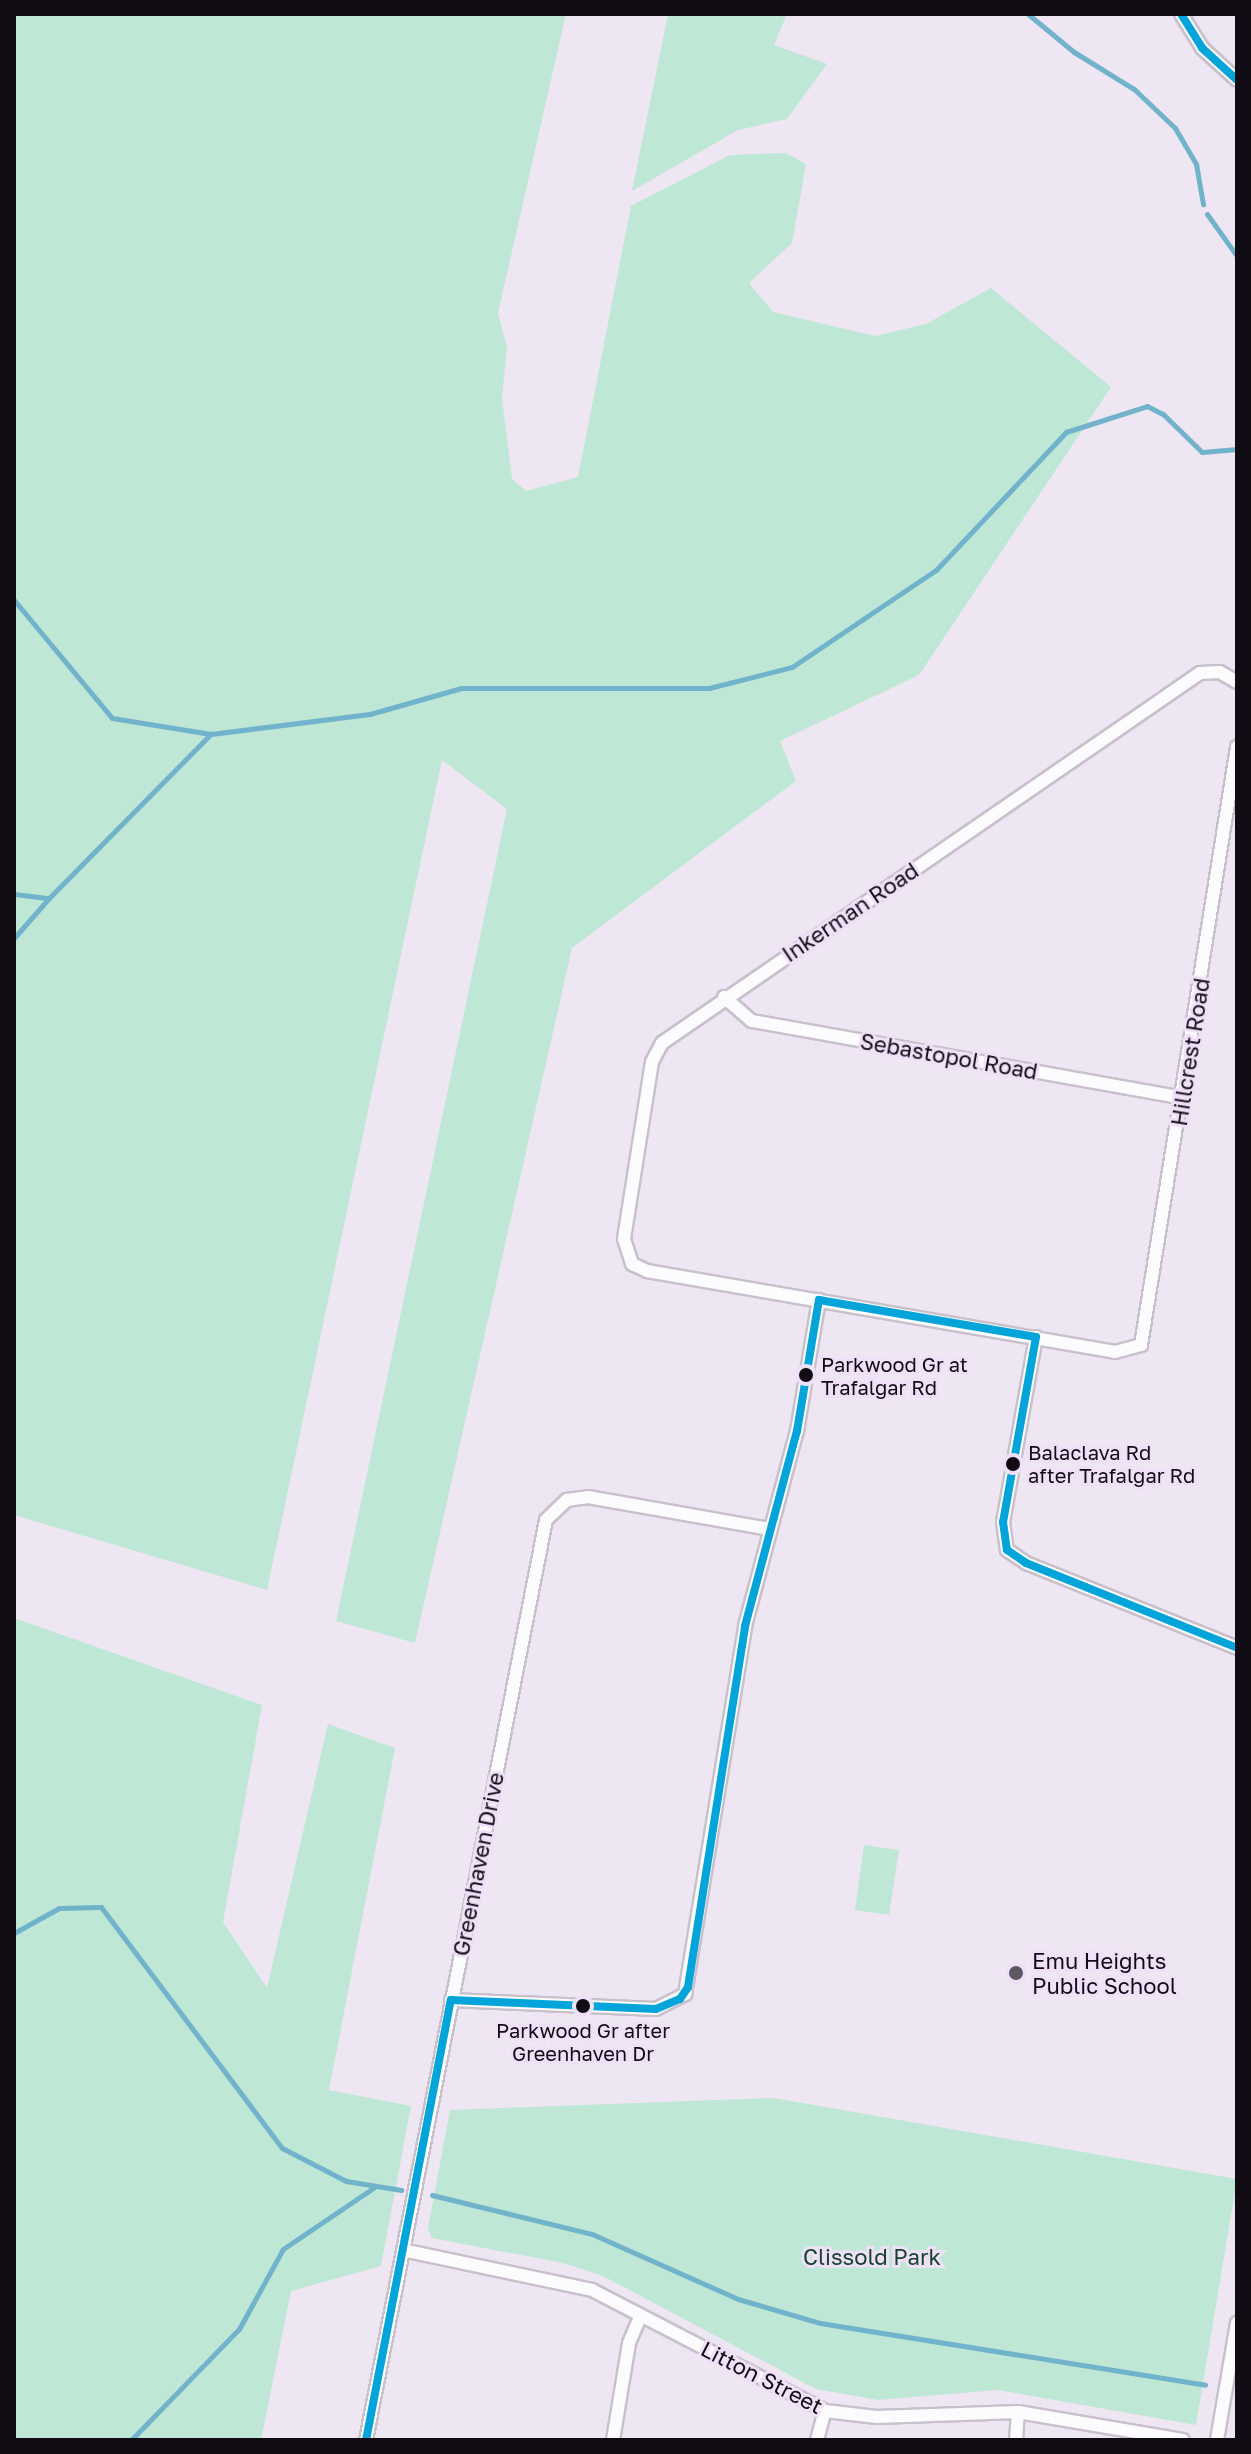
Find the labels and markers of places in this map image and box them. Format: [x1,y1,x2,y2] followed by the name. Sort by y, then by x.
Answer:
[821,1352,968,1399] place label: Parkwood Gr at Trafalgar Rd
[798,1367,814,1383] marker: Parkwood Gr at Trafalgar Rd
[1028,1440,1195,1487] place label: Balaclava Rd after Trafalgar Rd
[1005,1456,1021,1472] marker: Balaclava Rd after Trafalgar Rd
[1032,1947,1177,1998] place label: Emu Heights Public School
[1007,1964,1025,1982] marker: Emu Heights Public School
[575,1998,591,2014] marker: Parkwood Gr after Greenhaven Dr
[496,2018,670,2065] place label: Parkwood Gr after Greenhaven Dr

